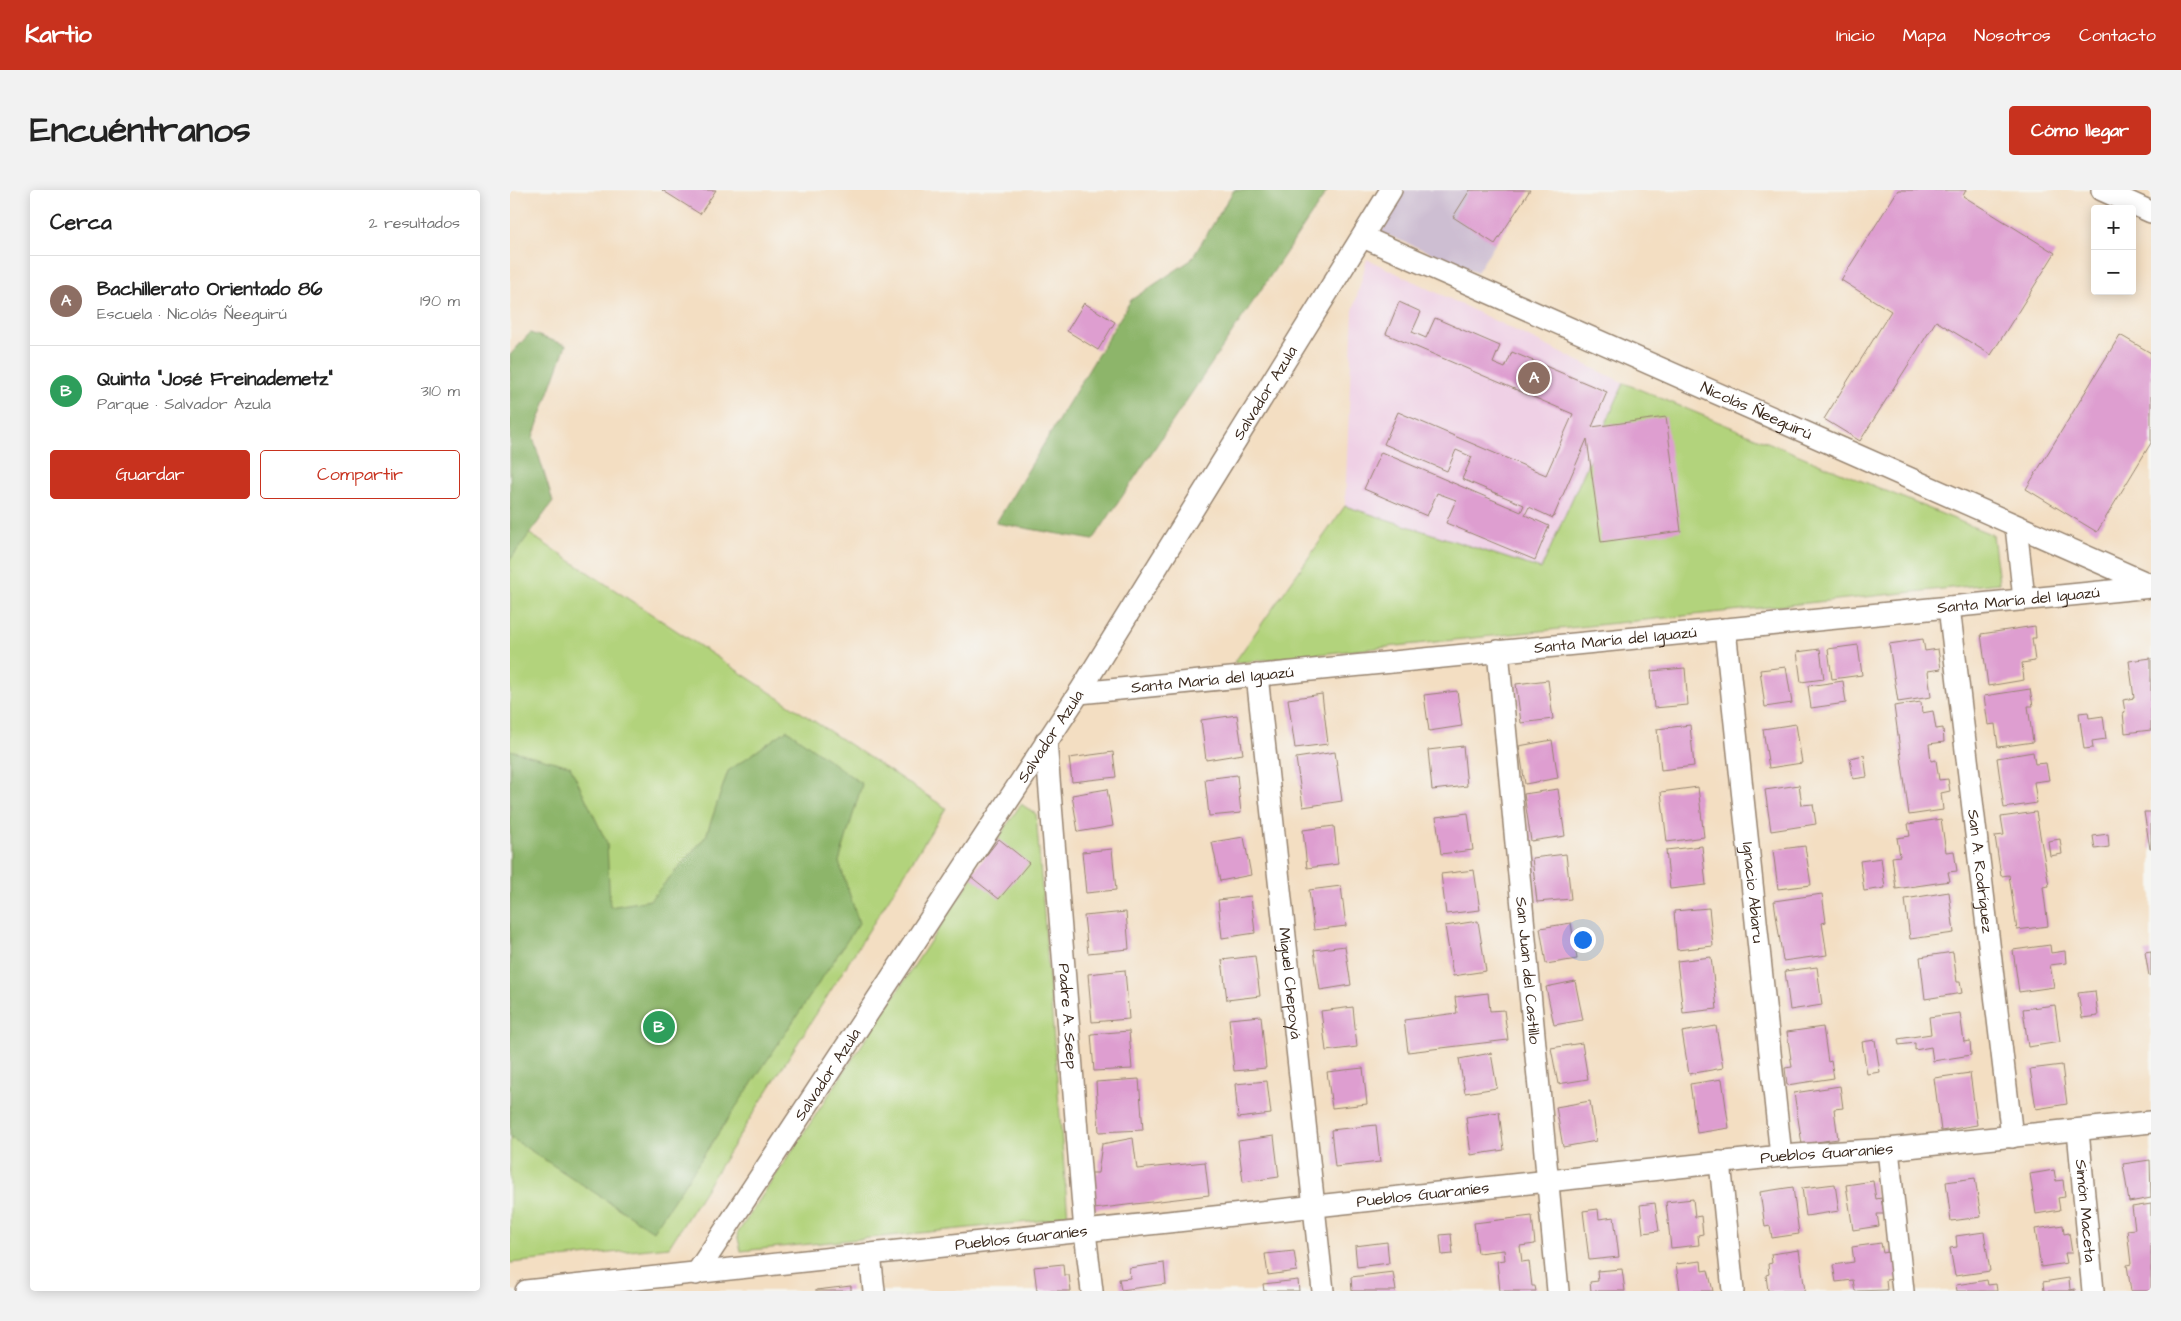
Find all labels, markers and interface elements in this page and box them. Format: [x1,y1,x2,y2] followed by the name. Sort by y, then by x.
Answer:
[25,18,92,52] text: Kartio
[1836,23,1875,48] text: Inicio
[1903,23,1946,48] text: Mapa
[1974,23,2051,48] text: Nosotros
[2079,23,2156,48] text: Contacto
[30,106,251,155] text: Encuéntranos
[2009,106,2151,155] button: Cómo llegar
[2091,205,2136,295] map controls
[2091,205,2136,250] button: +
[50,208,112,237] text: Cerca
[368,212,460,234] text: 2 resultados
[2091,250,2136,295] button: −
[97,276,322,303] text: Bachillerato Orientado 86
[61,290,71,312] text: A
[420,290,460,312] text: 190 m
[97,303,287,325] text: Escuela · Nicolás Ñeeguirú
[1228,342,1303,444] street label: Salvador Azula
[1518,359,1550,397] pin: A
[97,366,333,393] text: Quinta "José Freinademetz"
[1697,376,1816,445] street label: Nicolás Ñeeguirú
[60,380,72,402] text: B
[421,380,460,402] text: 310 m
[97,393,271,415] text: Parque · Salvador Azula
[50,450,250,499] button: Guardar
[260,450,460,499] button: Compartir
[1936,581,2101,619] street label: Santa María del Iguazú
[1533,621,1698,659] street label: Santa María del Iguazú
[1130,661,1295,699] street label: Santa María del Iguazú
[1012,686,1089,787] street label: Salvador Azula
[1962,808,1999,934] street label: San A. Rodríguez
[1736,841,1769,944] street label: Ignacio Abiaru
[1510,896,1546,1045] street label: San Juan del Castillo
[1273,926,1307,1040] street label: Miguel Chepoyá
[1570,927,1596,953] your location
[1053,963,1083,1070] street label: Padre A. Seep
[643,1008,675,1046] pin: B
[789,1024,866,1125] street label: Salvador Azula
[1759,1138,1894,1169] street label: Pueblos Guaraníes
[2070,1158,2101,1263] street label: Simón Maceta
[1355,1176,1490,1213] street label: Pueblos Guaraníes
[954,1220,1089,1256] street label: Pueblos Guaraníes

